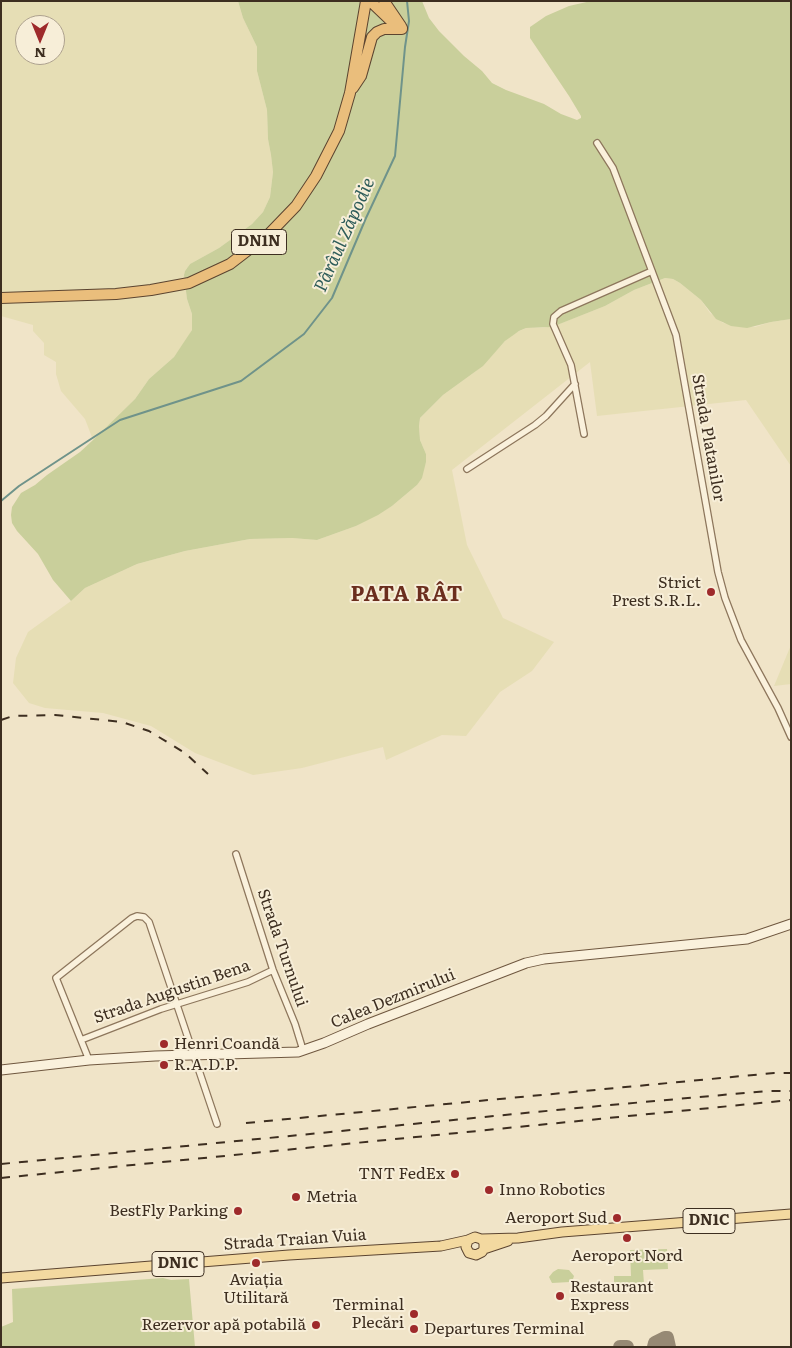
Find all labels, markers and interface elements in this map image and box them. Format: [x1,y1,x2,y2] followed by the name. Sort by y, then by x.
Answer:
[15,15,65,65] north arrow
[34,44,46,64] text: N
[310,175,380,295] water label: Pârâul Zăpodie
[232,230,286,254] road number: DN1N
[687,373,729,503] street label: Strada Platanilor
[612,573,701,611] place label: Strict Prest S.R.L.
[350,582,464,608] district label: PATA RÂT
[705,586,717,598] marker: Strict Prest S.R.L.
[253,887,311,1009] street label: Strada Turnului
[91,956,253,1028] street label: Strada Augustin Bena
[328,965,458,1033] street label: Calea Dezmirului
[174,1034,280,1054] place label: Henri Coandă
[158,1038,170,1050] marker: Henri Coandă
[174,1055,239,1075] place label: R.A.D.P.
[158,1059,170,1071] marker: R.A.D.P.
[358,1164,445,1184] place label: TNT FedEx
[449,1168,461,1180] marker: TNT FedEx
[499,1180,605,1200] place label: Inno Robotics
[483,1184,495,1196] marker: Inno Robotics
[306,1187,357,1207] place label: Metria
[290,1191,302,1203] marker: Metria
[109,1201,228,1221] place label: BestFly Parking
[232,1205,244,1217] marker: BestFly Parking
[505,1208,607,1228] place label: Aeroport Sud
[683,1208,735,1234] road number: DN1C
[611,1212,623,1224] marker: Aeroport Sud
[223,1225,367,1255] street label: Strada Traian Vuia
[621,1232,633,1244] marker: Aeroport Nord
[571,1246,683,1266] place label: Aeroport Nord
[152,1252,204,1276] road number: DN1C
[250,1257,262,1269] marker: Aviația Utilitară
[223,1270,289,1308] place label: Aviația Utilitară
[570,1277,654,1315] place label: Restaurant Express
[554,1290,566,1302] marker: Restaurant Express
[332,1295,404,1333] place label: Terminal Plecări
[408,1308,420,1320] marker: Terminal Plecări
[141,1315,306,1335] place label: Rezervor apă potabilă
[310,1319,322,1331] marker: Rezervor apă potabilă
[424,1319,584,1339] place label: Departures Terminal
[408,1323,420,1335] marker: Departures Terminal

